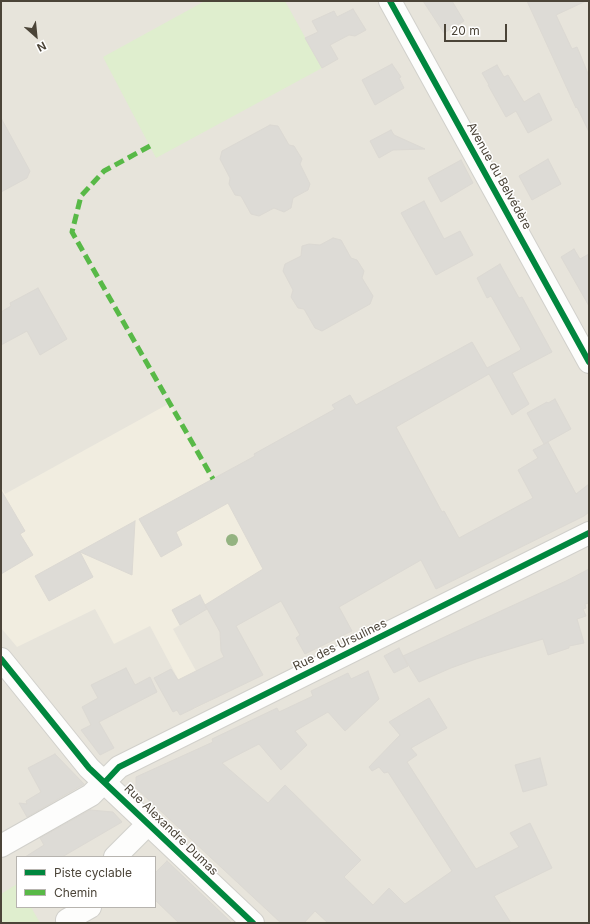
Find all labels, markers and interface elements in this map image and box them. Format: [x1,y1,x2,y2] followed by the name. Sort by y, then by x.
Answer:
[16,16,56,56] north arrow
[446,16,509,42] scale bar
[451,23,480,38] text: 20 m
[35,39,48,55] text: N
[464,120,534,232] street label: Avenue du Belvédère
[291,616,389,674] street label: Rue des Ursulines
[121,781,221,879] street label: Rue Alexandre Dumas
[16,856,156,908] legend
[54,865,132,880] text: Piste cyclable
[54,885,97,900] text: Chemin

